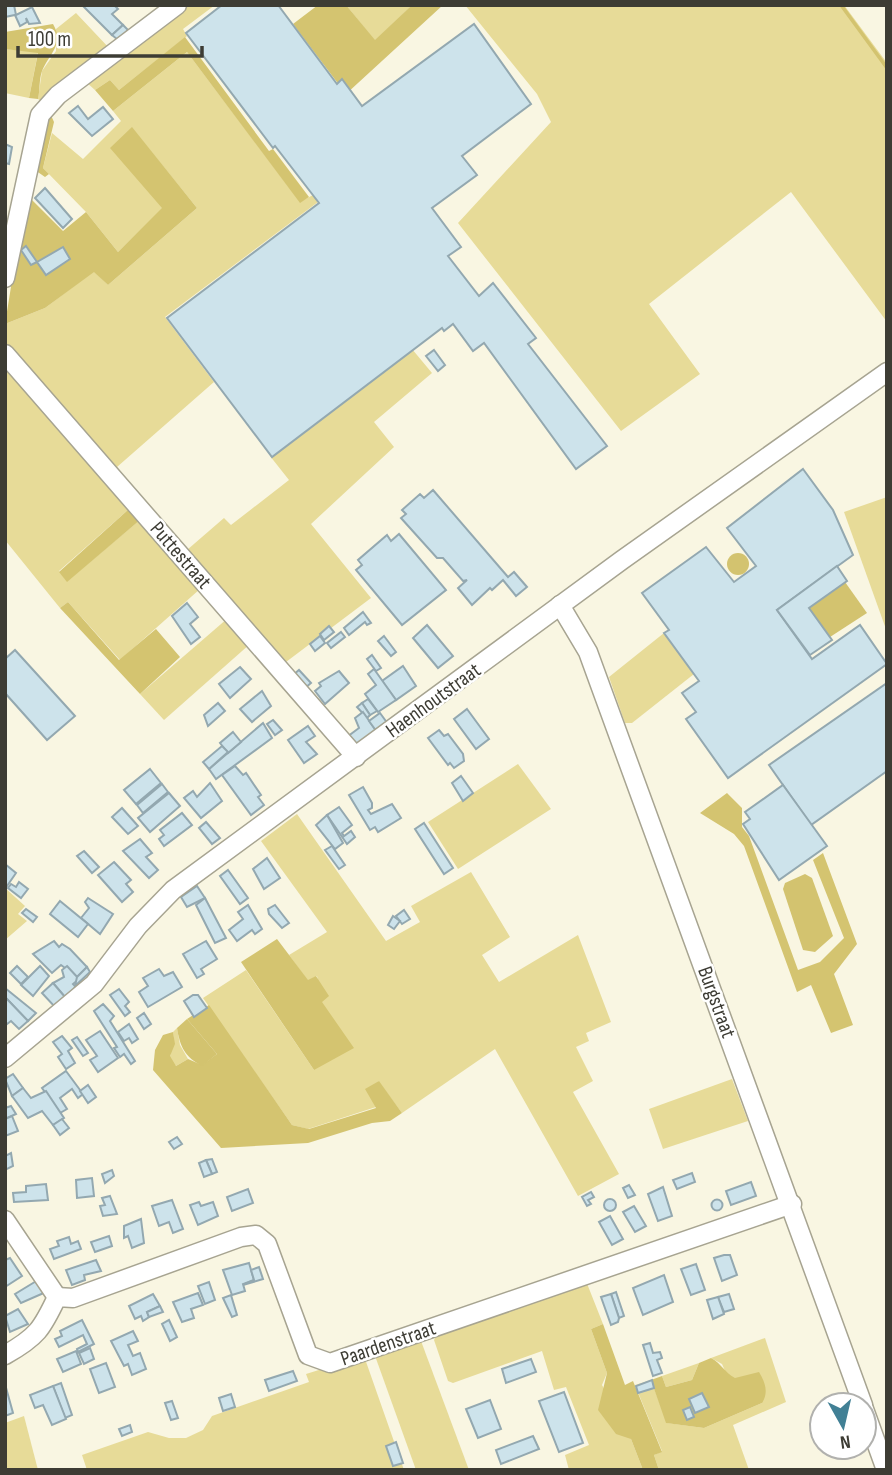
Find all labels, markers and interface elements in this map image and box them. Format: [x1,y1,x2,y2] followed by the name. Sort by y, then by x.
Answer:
[18,14,201,58] scale bar
[28,27,71,52] text: 100 m
[145,517,217,594] street label: Puttestraat
[381,658,486,743] street label: Haenhoutstraat
[692,963,741,1041] street label: Burgstraat
[337,1316,439,1371] street label: Paardenstraat
[808,1391,878,1461] north arrow
[839,1429,852,1453] text: N

